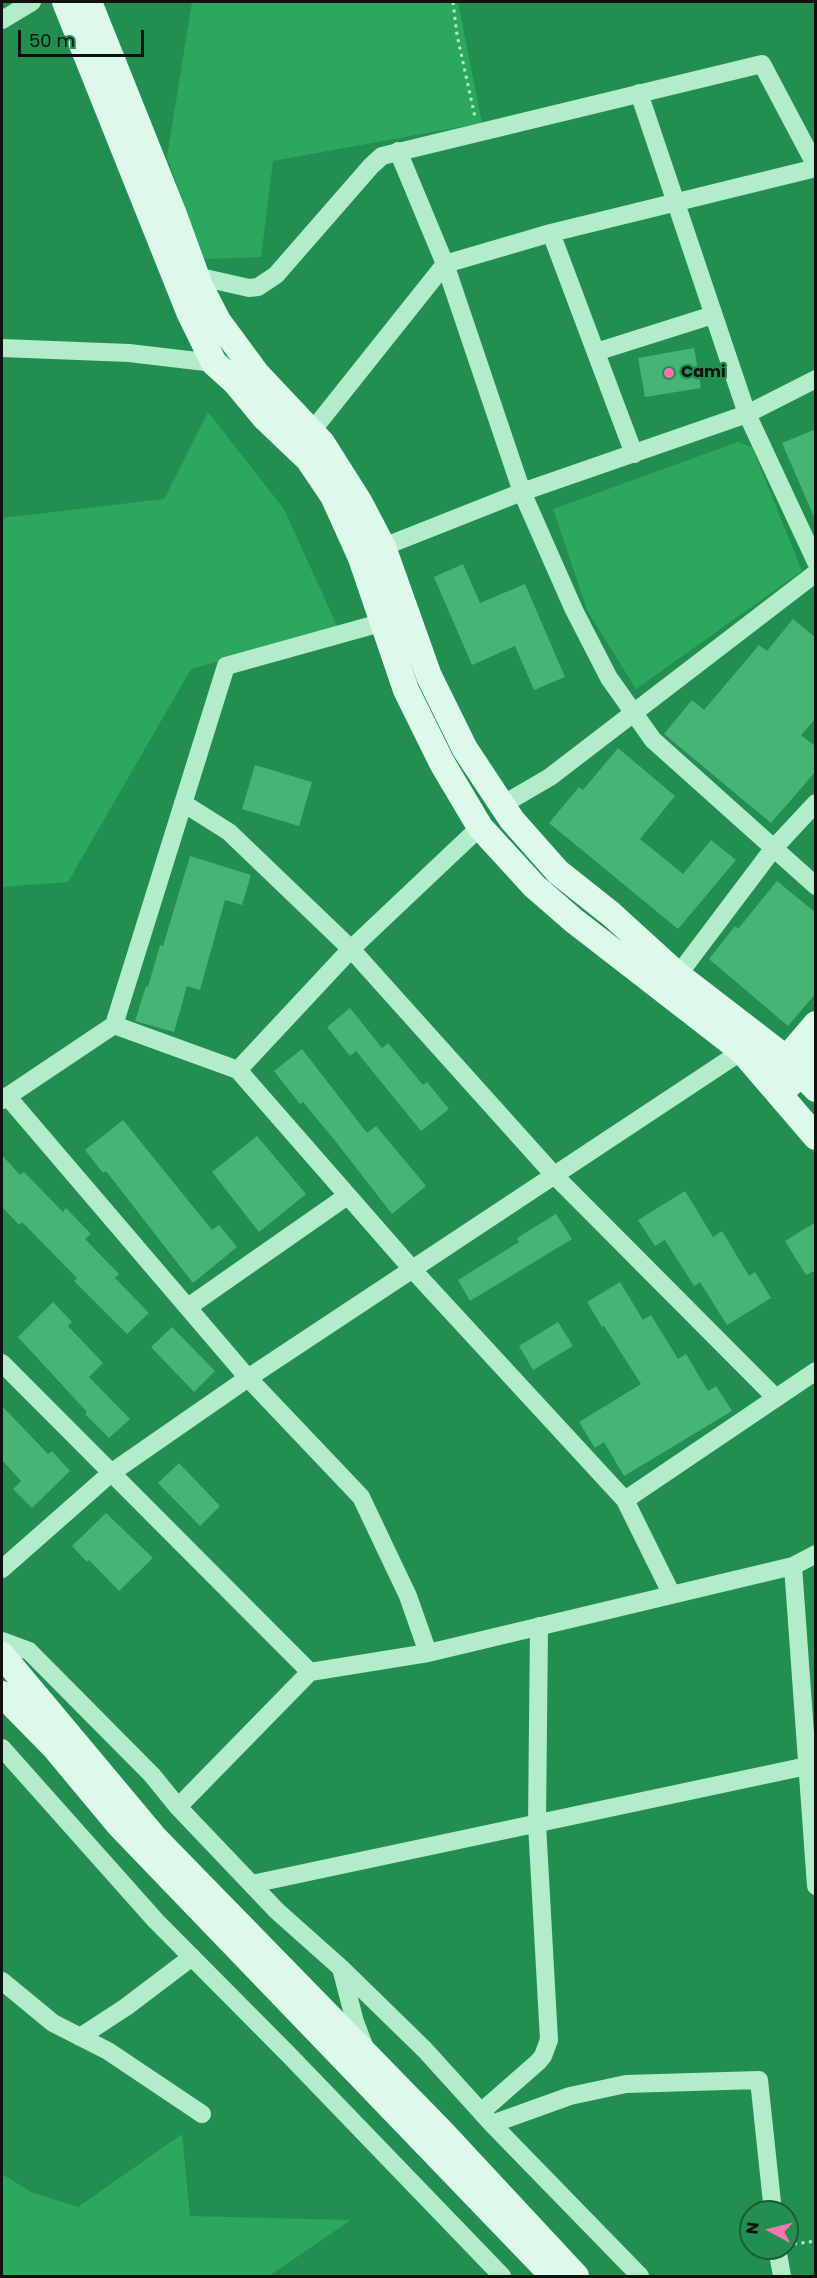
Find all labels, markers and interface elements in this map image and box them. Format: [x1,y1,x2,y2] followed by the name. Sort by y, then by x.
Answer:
[21,18,147,56] scale bar
[29,28,75,53] text: 50 m
[681,363,726,383] place label: Cami
[662,366,676,380] marker: Cami
[739,2200,799,2260] north arrow
[740,2221,765,2235] text: N

